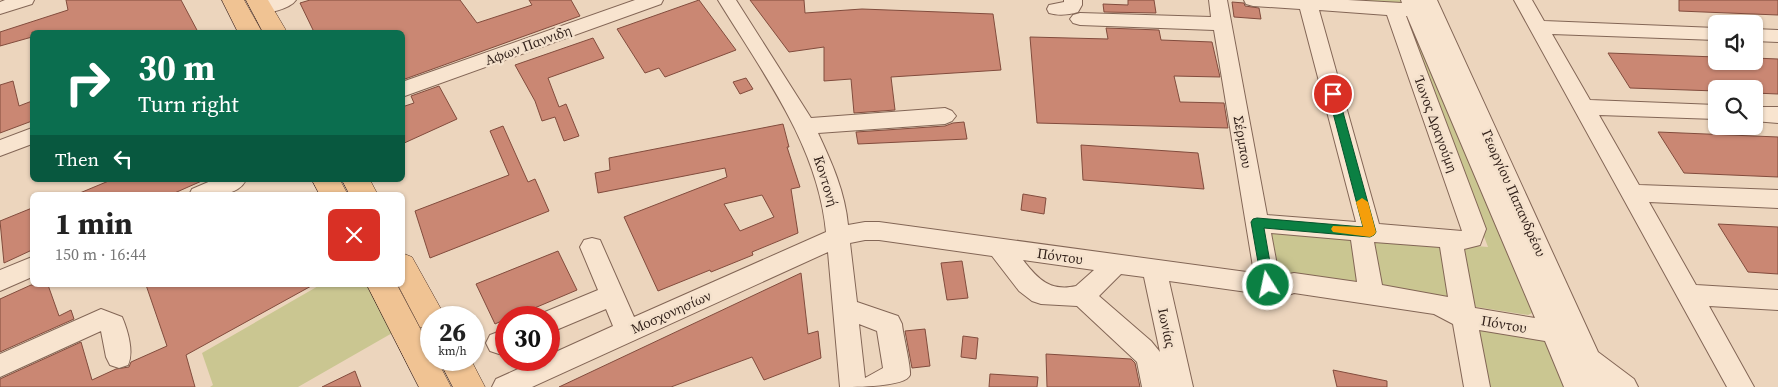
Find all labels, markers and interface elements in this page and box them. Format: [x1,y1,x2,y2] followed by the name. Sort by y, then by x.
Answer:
[1708,15,1763,135] map controls
[1708,15,1763,70] button: sound
[482,20,574,70] street label: Αφων Παννιδη
[138,44,215,92] text: 30 m
[55,50,120,115] icon: right
[1409,72,1463,175] street label: Ίωνος Δραγούμη
[1312,73,1354,115] pin
[1319,80,1347,108] icon: arrive
[1708,80,1763,135] button: search
[138,89,239,119] text: Turn right
[1229,114,1257,170] street label: Σέρμπου
[1477,126,1551,260] street label: Γεωργίου Παπανδρέου
[109,145,137,173] icon: left
[55,146,99,172] text: Then
[809,153,843,209] street label: Κοντονή
[55,203,133,244] text: 1 min
[328,209,380,261] button: close
[55,243,146,265] text: 150 m · 16:44
[1036,243,1084,269] street label: Πόντου
[1241,258,1293,310] position arrow
[628,285,714,339] street label: Μοσχονησίων
[495,306,560,371] speed limit sign: 30
[1153,306,1181,350] street label: Ιωνίας
[1480,310,1528,338] street label: Πόντου
[439,315,466,349] text: 26
[438,343,467,359] text: km/h

